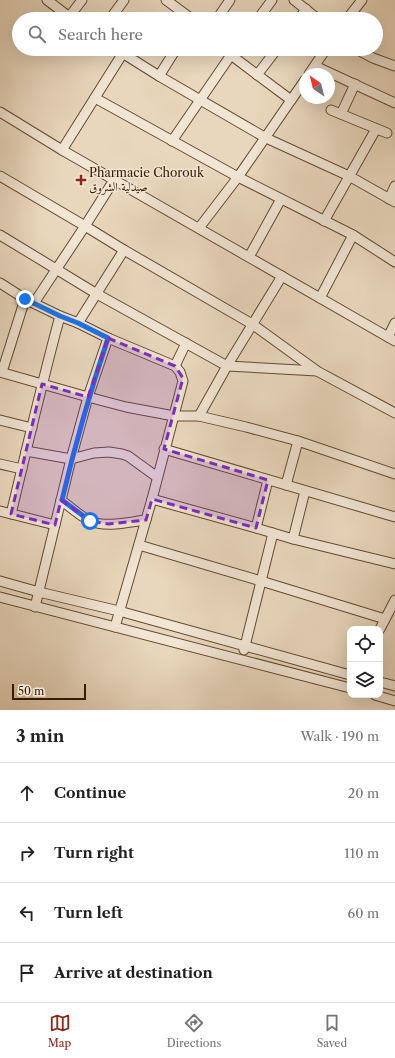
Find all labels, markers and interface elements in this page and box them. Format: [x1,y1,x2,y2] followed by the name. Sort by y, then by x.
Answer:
[12,12,383,56] search box
[26,23,48,45] icon: search
[58,25,143,44] text: Search here
[299,68,335,104] north arrow
[89,165,205,195] place label: Pharmacie Chorouk صيدلية الشروق
[76,175,86,185] marker: Pharmacie Chorouk صيدلية الشروق
[16,290,34,308] route end
[81,512,99,530] route start
[347,626,383,698] map controls
[347,626,383,662] button: locate
[347,662,383,698] button: layers
[12,682,86,701] scale bar
[18,684,44,698] text: 50 m
[16,726,65,746] text: 3 min
[300,728,379,744] text: Walk · 190 m
[16,782,38,804] icon: ahead
[54,783,126,802] text: Continue
[348,785,379,801] text: 20 m
[16,842,38,864] icon: right
[54,843,134,862] text: Turn right
[344,845,379,861] text: 110 m
[16,902,38,924] icon: left
[54,903,123,922] text: Turn left
[348,905,379,921] text: 60 m
[16,962,38,984] icon: arrive
[54,963,213,982] text: Arrive at destination
[48,1012,71,1050] tab: Map
[167,1012,221,1050] tab: Directions
[317,1012,347,1050] tab: Saved

